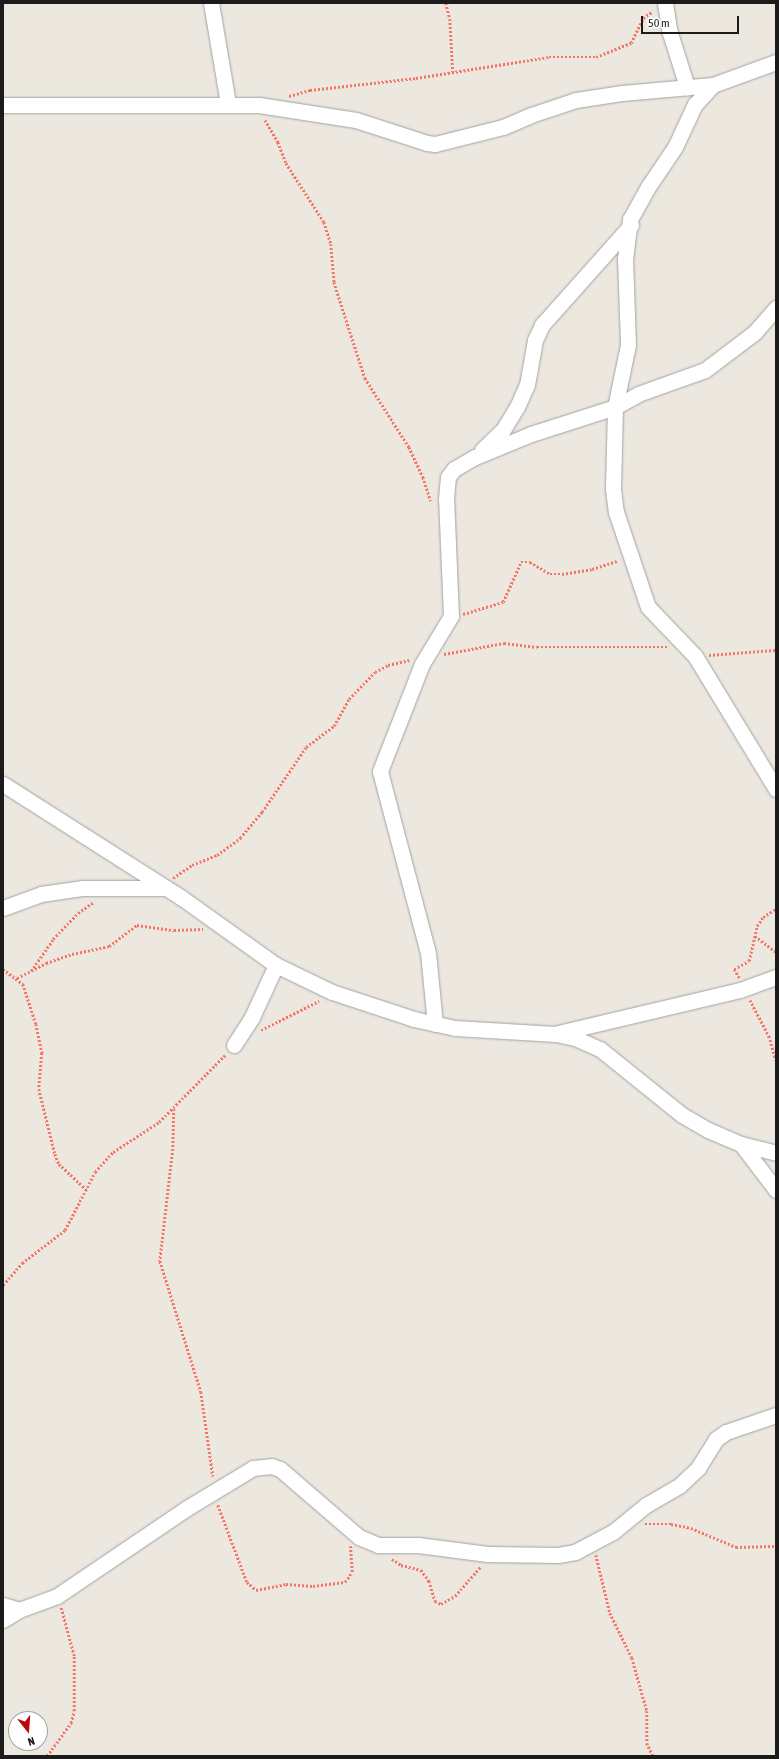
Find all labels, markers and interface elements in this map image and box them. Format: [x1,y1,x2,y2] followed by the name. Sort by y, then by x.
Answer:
[643,8,741,34] scale bar
[648,16,670,30] text: 50 m
[8,1711,48,1751] north arrow
[26,1735,36,1748] text: N

